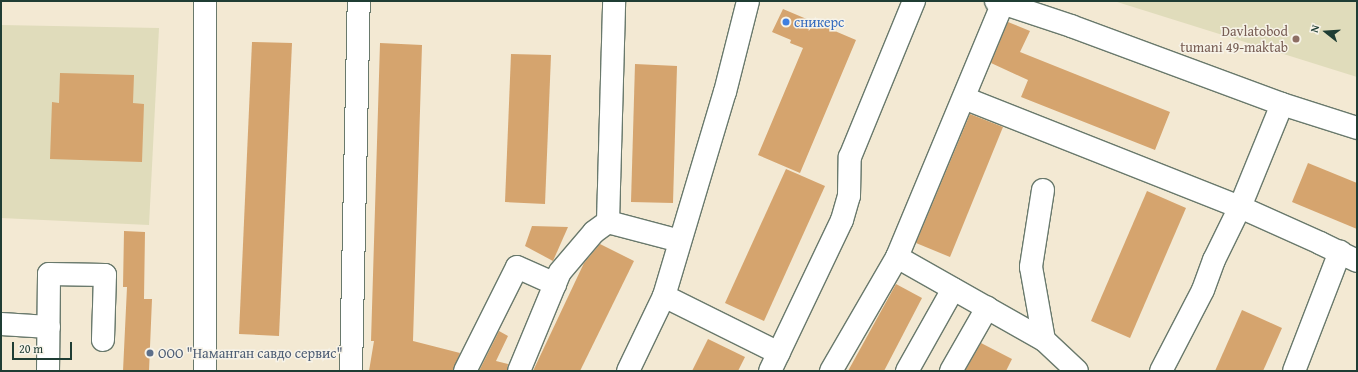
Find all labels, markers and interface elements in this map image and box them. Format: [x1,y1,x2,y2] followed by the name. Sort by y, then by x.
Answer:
[1306,12,1346,52] north arrow
[794,14,844,30] place label: сникерс
[781,17,791,27] marker: сникерс
[1180,23,1288,56] place label: Davlatobod tumani 49-maktab
[1306,23,1323,34] text: N
[1291,34,1301,44] marker: Davlatobod tumani 49-maktab
[14,334,74,360] scale bar
[19,340,43,357] text: 20 m
[158,345,343,361] place label: ООО "Наманган савдо сервис"
[145,348,155,358] marker: ООО "Наманган савдо сервис"

